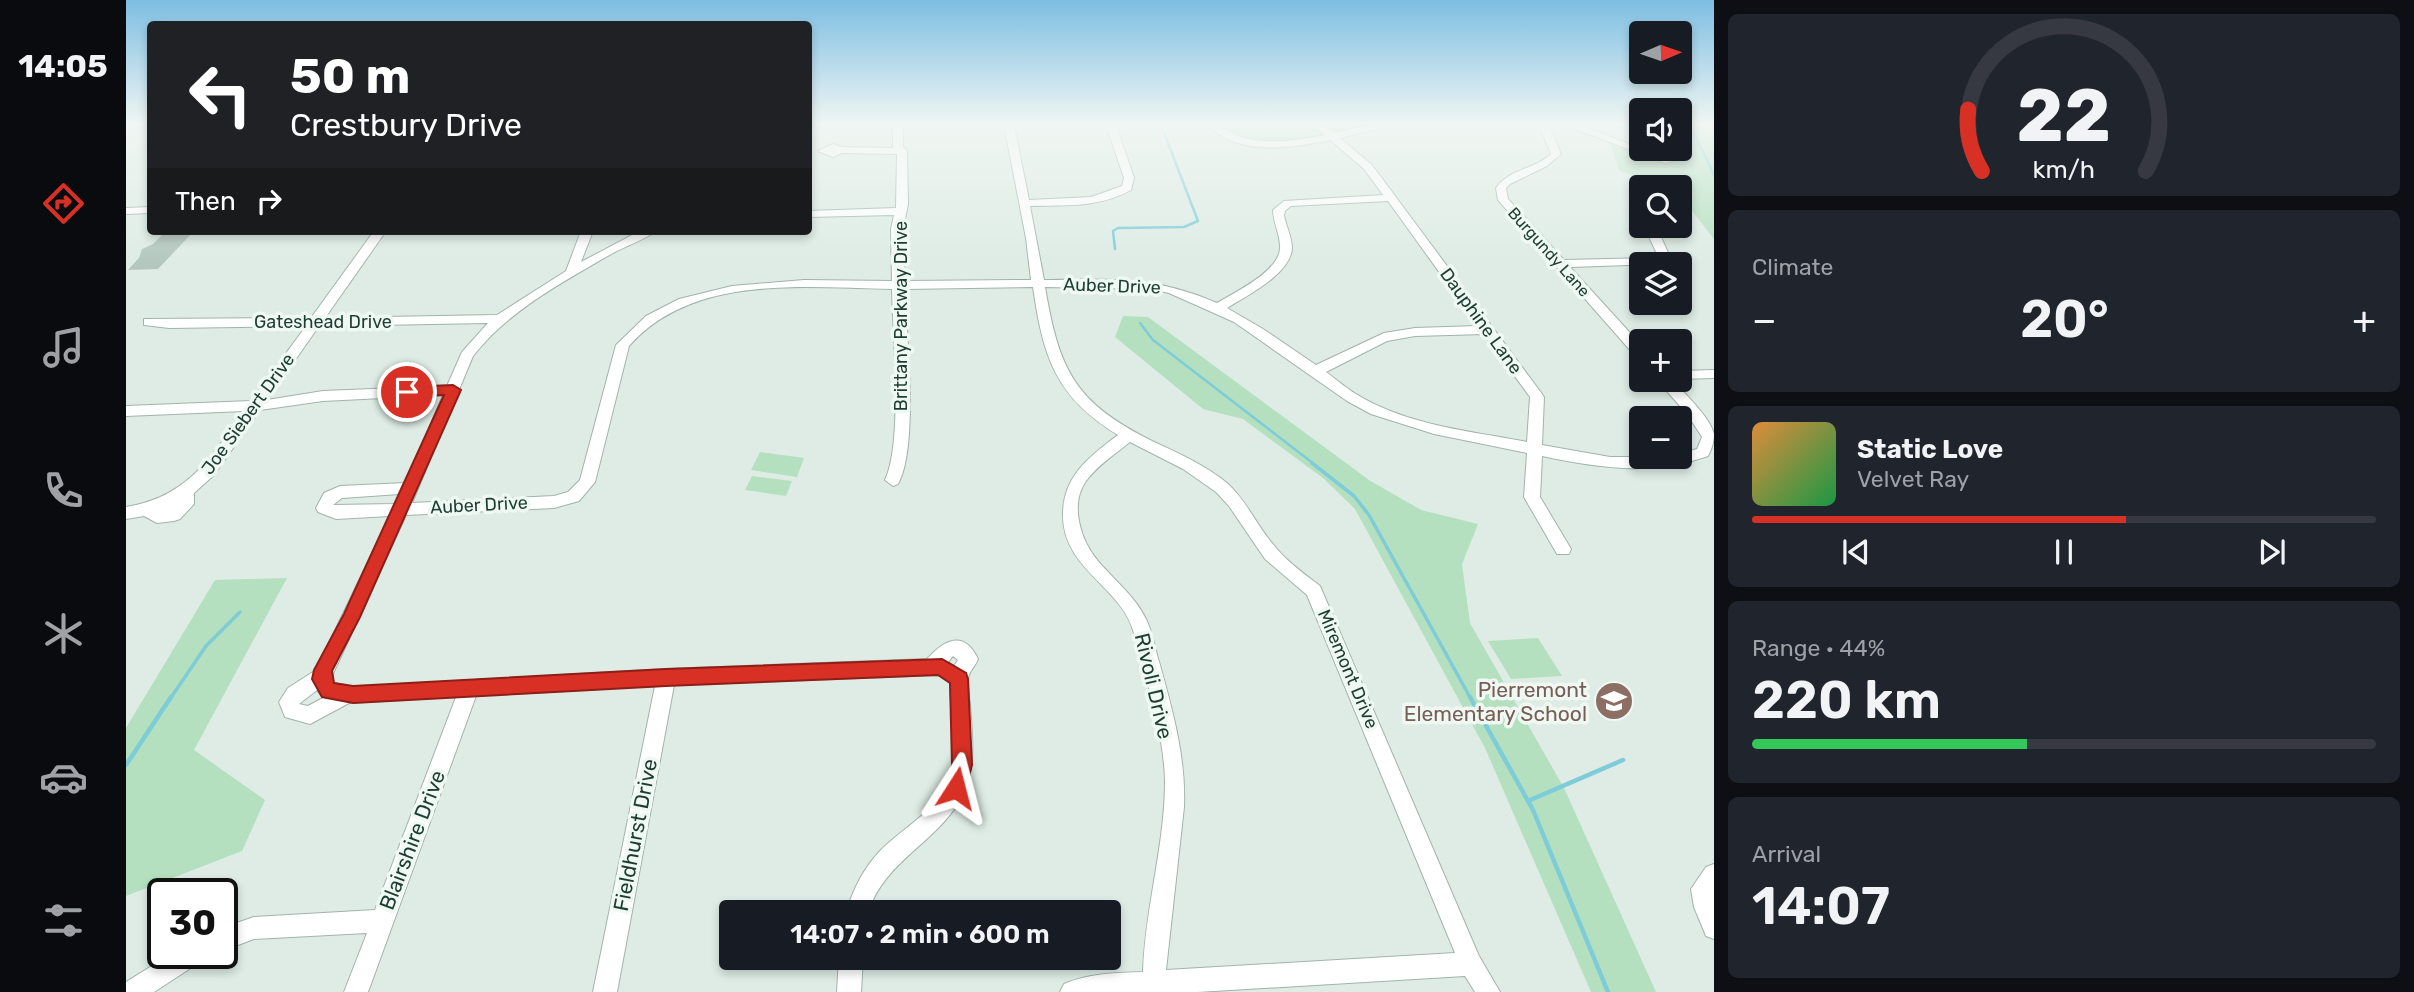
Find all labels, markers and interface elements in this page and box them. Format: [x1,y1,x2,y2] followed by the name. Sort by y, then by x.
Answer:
[1629,21,1692,84] north arrow
[1629,21,1692,469] map controls
[18,47,108,85] text: 14:05
[290,47,410,105] text: 50 m
[175,49,266,140] icon: left
[2017,73,2111,159] text: 22
[1629,98,1692,161] button: sound
[290,106,522,144] text: Crestbury Drive
[2033,155,2095,184] text: km/h
[1629,175,1692,238] button: search
[39,179,88,228] icon: directions
[250,182,288,220] icon: right
[175,186,236,217] text: Then
[1504,203,1594,301] street label: Burgundy Lane
[890,221,912,411] street label: Brittany Parkway Drive
[1629,252,1692,315] button: layers
[1752,253,1833,281] text: Climate
[1435,264,1527,378] street label: Dauphine Lane
[1063,273,1161,299] street label: Auber Drive
[2020,288,2109,350] text: 20°
[1752,297,1777,343] text: −
[2352,297,2376,343] text: +
[254,311,392,333] street label: Gateshead Drive
[39,323,88,372] icon: music
[1629,329,1692,392] button: +
[197,349,299,479] street label: Joe Siebert Drive
[377,362,437,422] pin
[388,373,426,411] icon: arrive
[1629,406,1692,469] button: −
[1857,434,2003,465] text: Static Love
[1857,465,1969,493] text: Velvet Ray
[39,466,88,515] icon: phone
[430,491,528,519] street label: Auber Drive
[1837,533,1875,571] icon: previous
[2045,533,2083,571] icon: pause
[2253,533,2291,571] icon: next
[1313,606,1383,732] street label: Miremont Drive
[39,609,88,658] icon: climate
[1130,631,1178,741] street label: Rivoli Drive
[1752,634,1885,662] text: Range · 44%
[1752,669,1941,731] text: 220 km
[1404,677,1587,726] place label: Pierremont Elementary School
[1593,680,1635,722] school or university icon: Pierremont Elementary School
[919,751,993,825] position arrow
[39,753,88,802] icon: car
[608,757,662,913] street label: Fieldhurst Drive
[374,767,450,913] street label: Blairshire Drive
[1752,840,1821,868] text: Arrival
[1752,875,1890,937] text: 14:07
[147,878,238,969] speed limit sign: 30
[39,896,88,945] icon: filters
[790,919,1050,950] text: 14:07 · 2 min · 600 m

